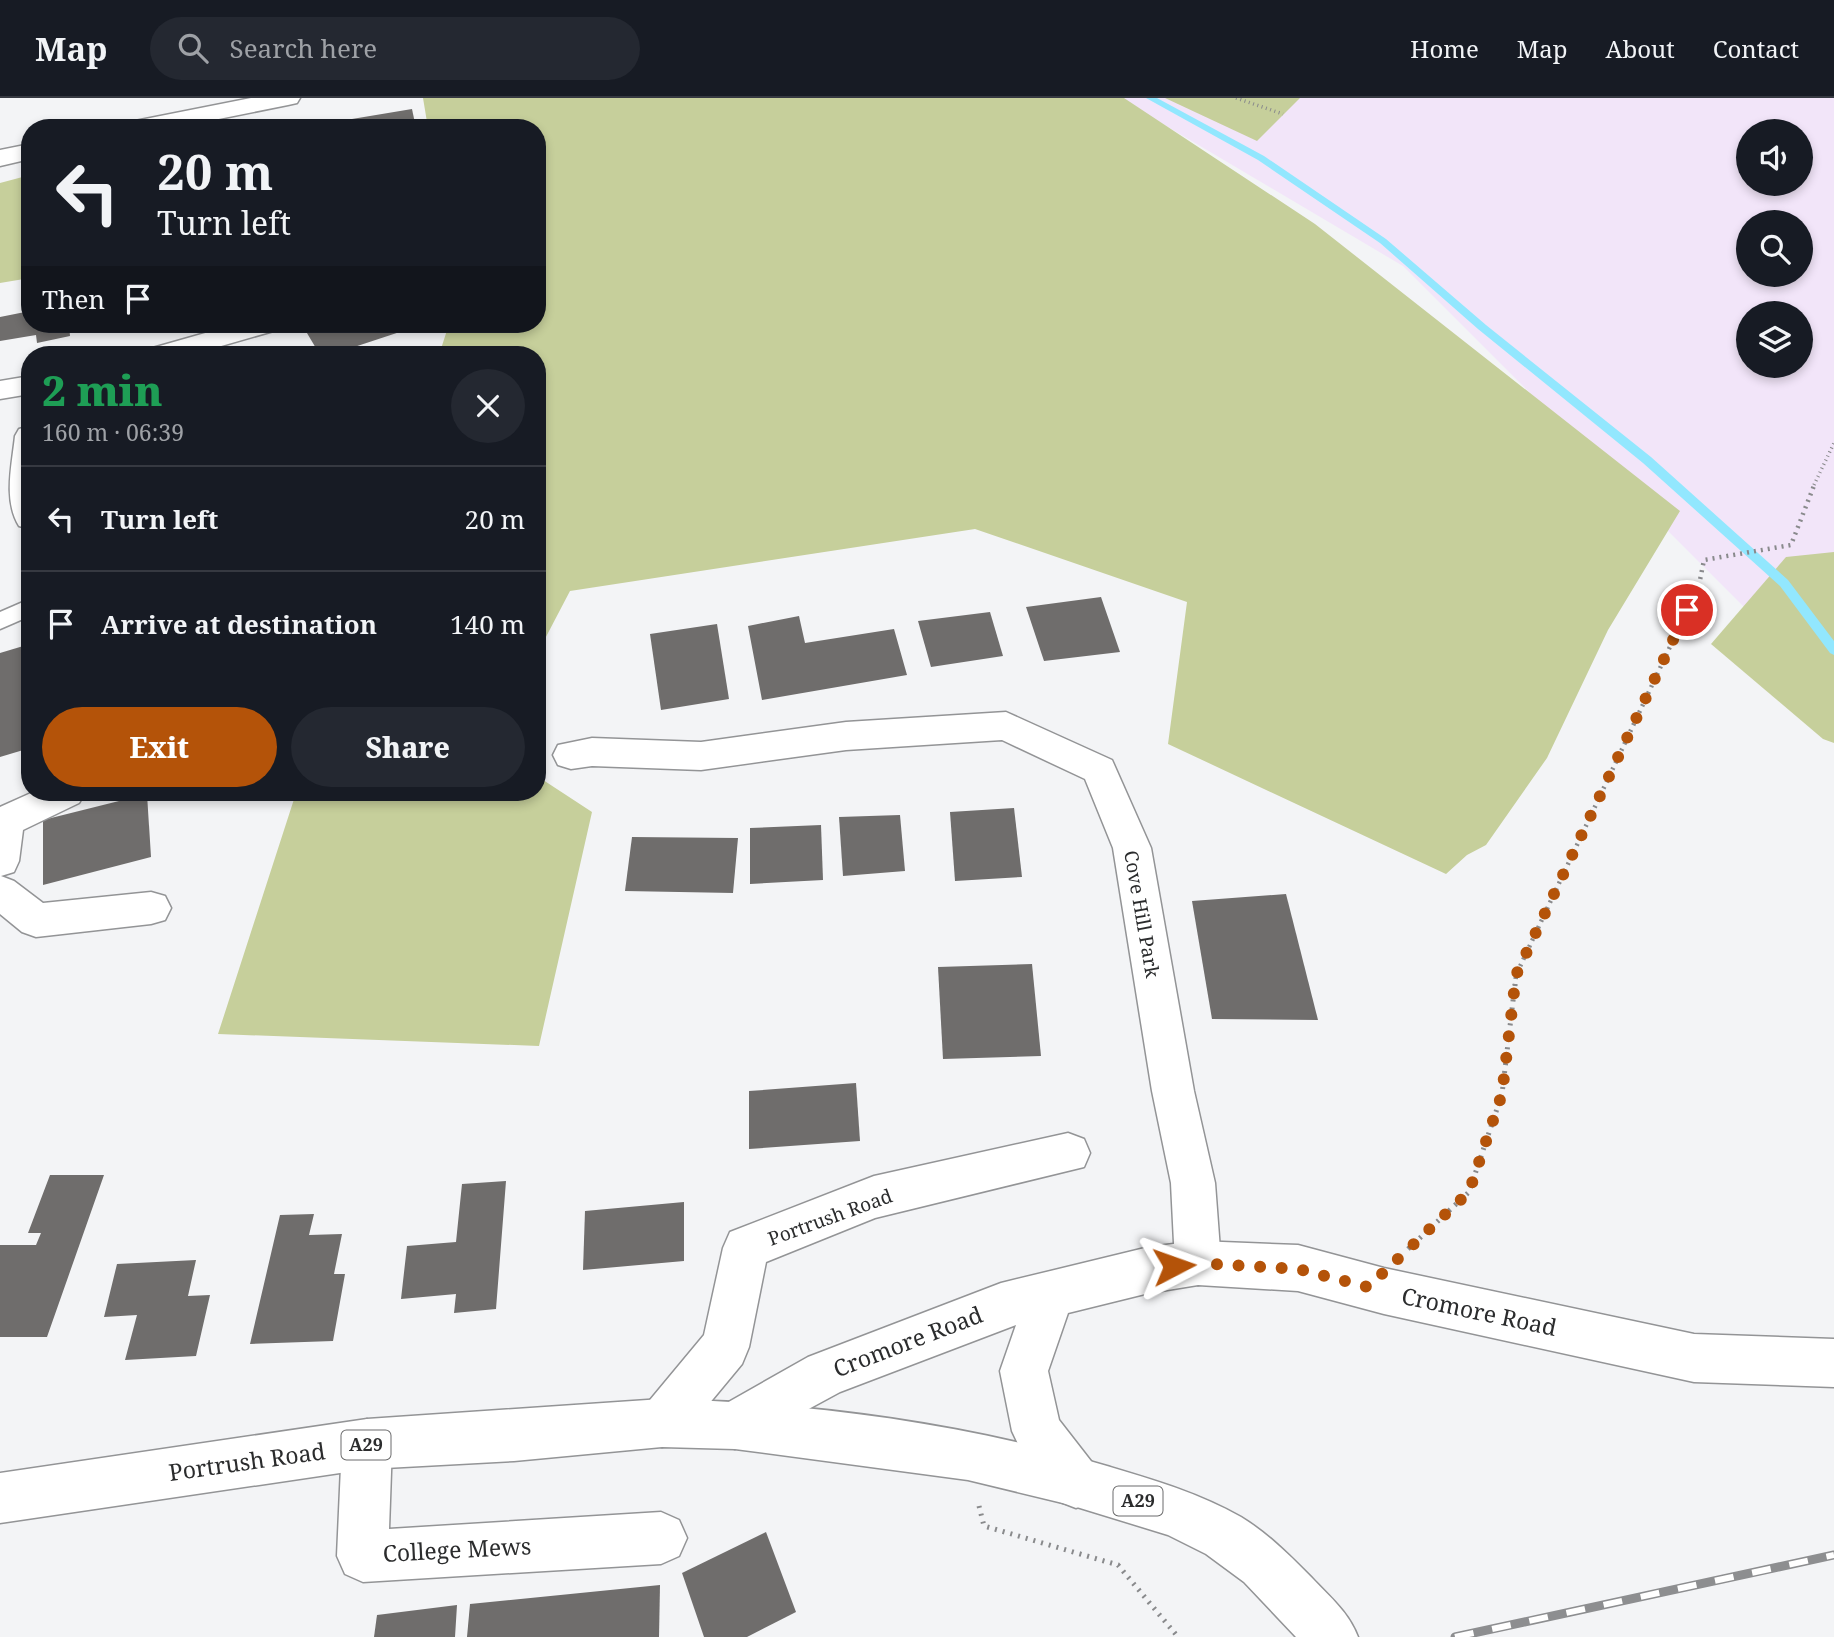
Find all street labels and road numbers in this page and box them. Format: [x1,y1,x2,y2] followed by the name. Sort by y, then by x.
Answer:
[1118,848,1166,981] street label: Cove Hill Park
[764,1182,896,1252] street label: Portrush Road
[1399,1279,1560,1343] street label: Cromore Road
[828,1298,987,1384] street label: Cromore Road
[342,1430,390,1460] road number: A29
[166,1434,327,1488] street label: Portrush Road
[1114,1486,1162,1516] road number: A29
[382,1529,532,1569] street label: College Mews

